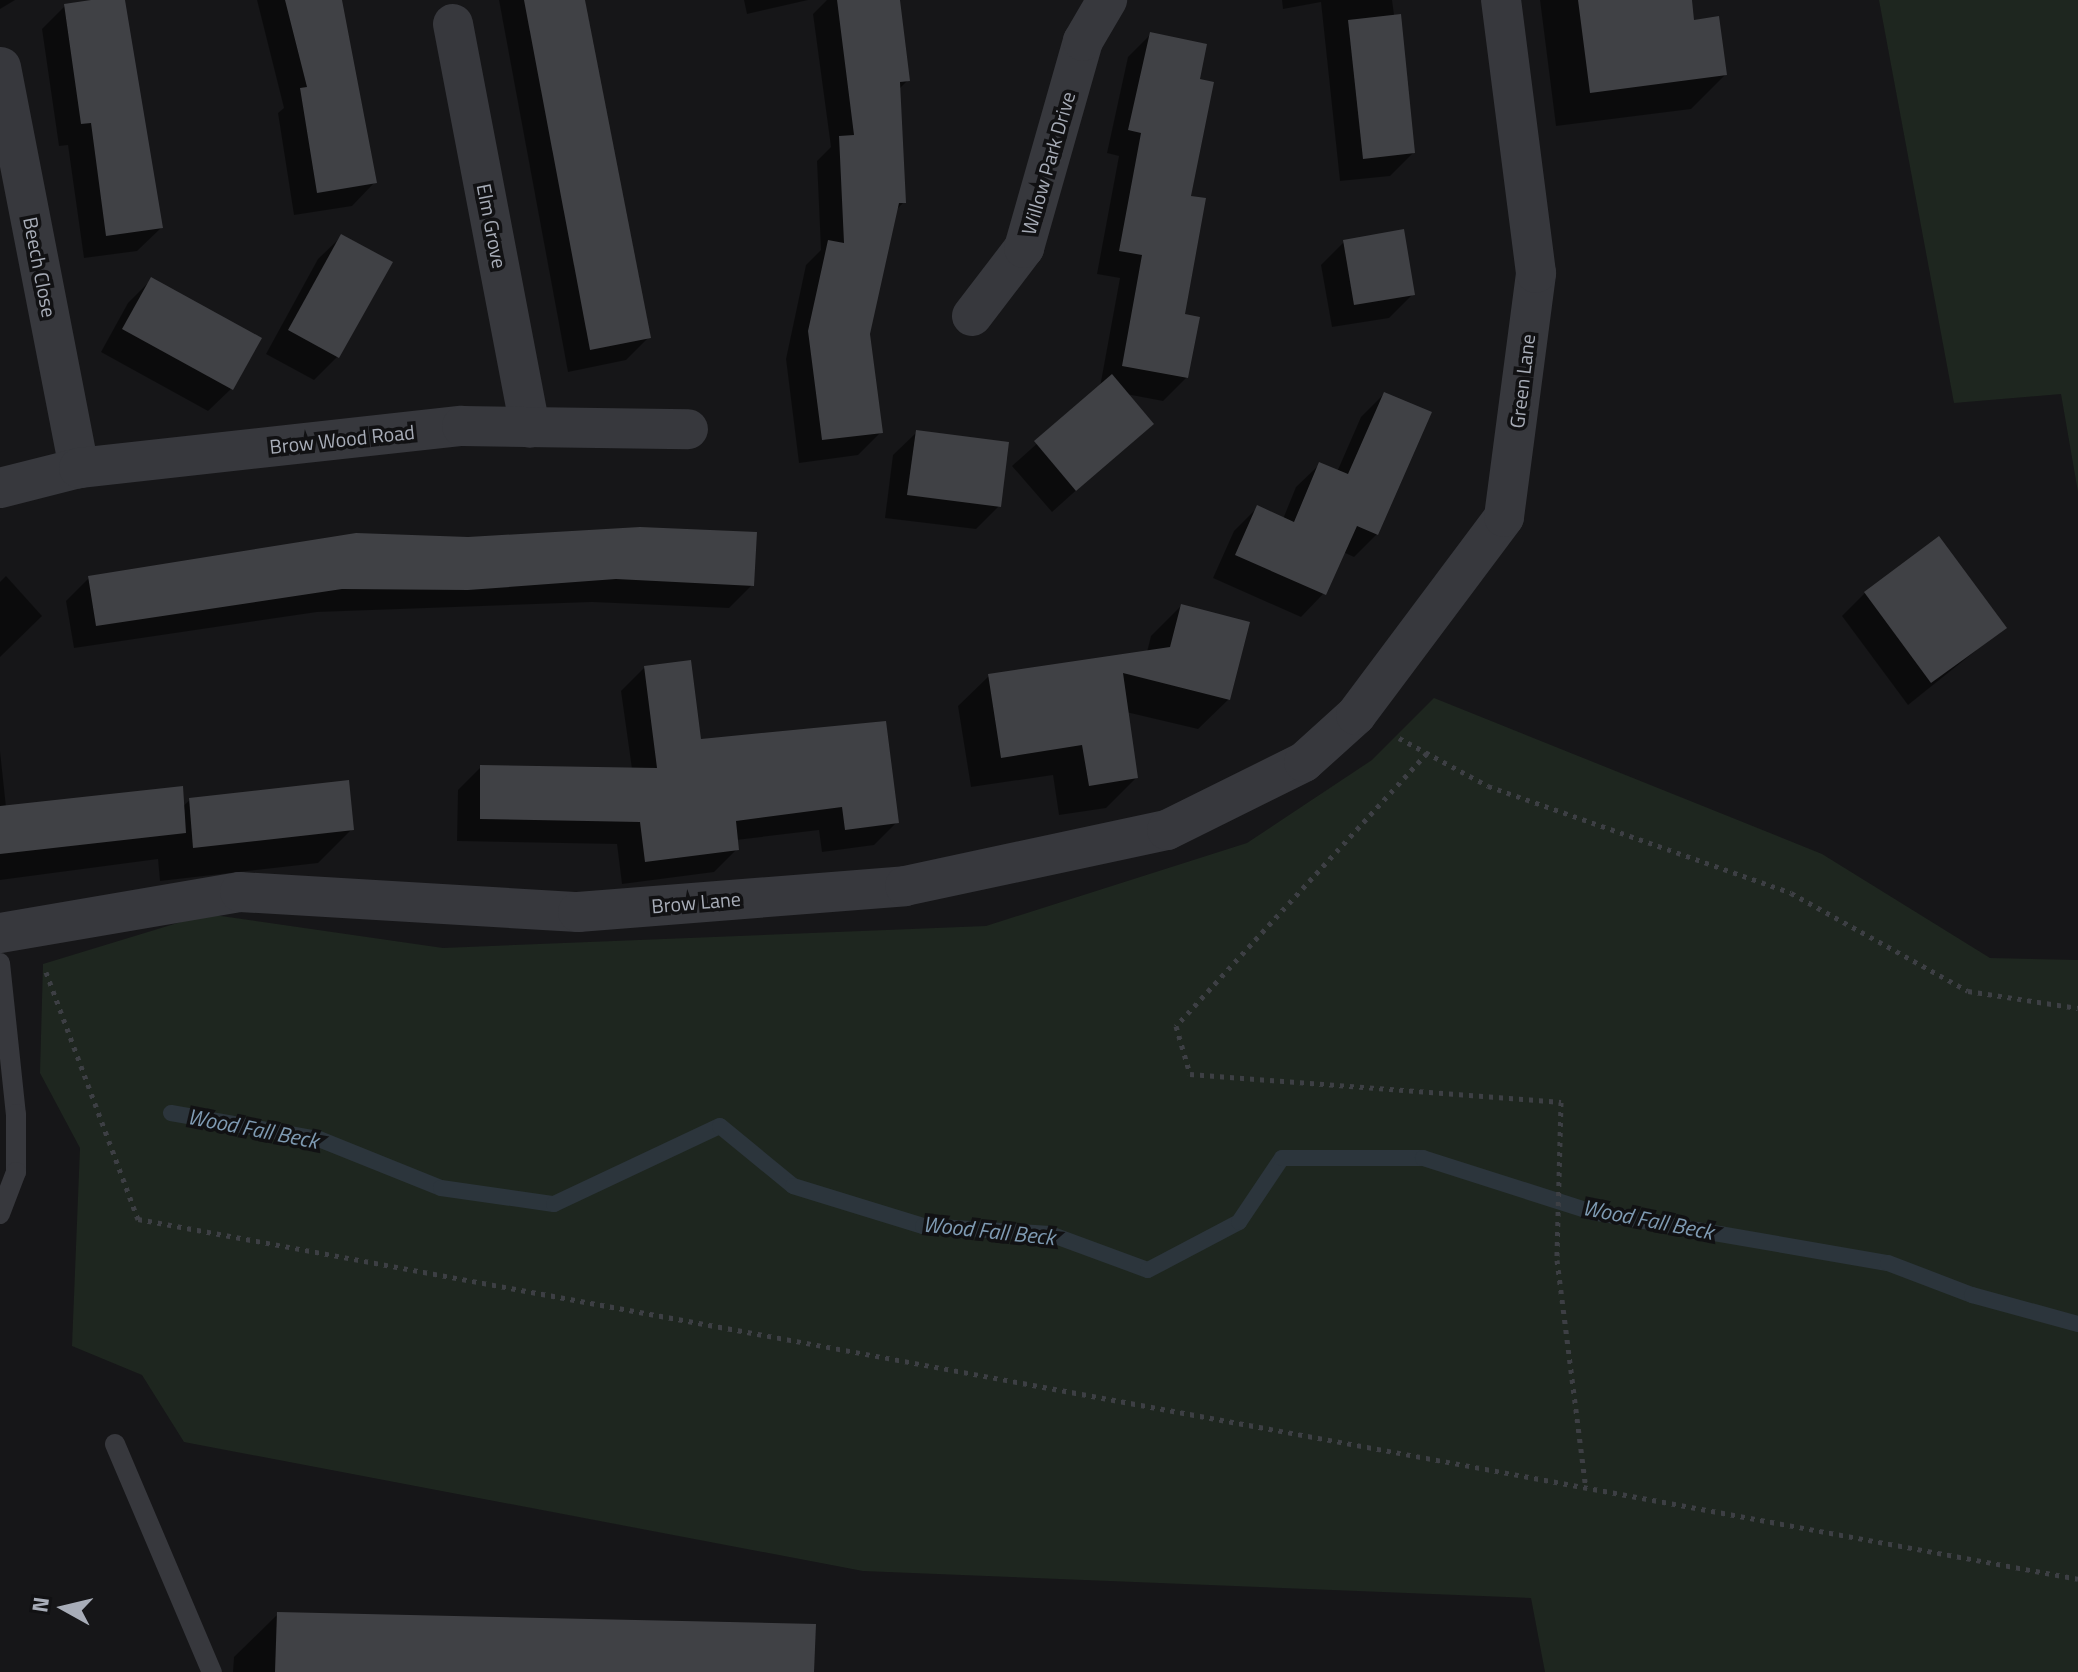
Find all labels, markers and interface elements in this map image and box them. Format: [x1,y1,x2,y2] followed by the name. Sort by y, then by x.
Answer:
[1016,89,1080,237] street label: Willow Park Drive
[472,182,512,270] street label: Elm Grove
[19,215,61,319] street label: Beech Close
[1504,332,1540,430] street label: Green Lane
[268,419,416,459] street label: Brow Wood Road
[650,886,742,918] street label: Brow Lane
[185,1103,321,1155] water label: Wood Fall Beck
[1580,1194,1716,1246] water label: Wood Fall Beck
[922,1211,1056,1251] water label: Wood Fall Beck
[24,1568,104,1648] north arrow
[22,1595,58,1615] text: N

